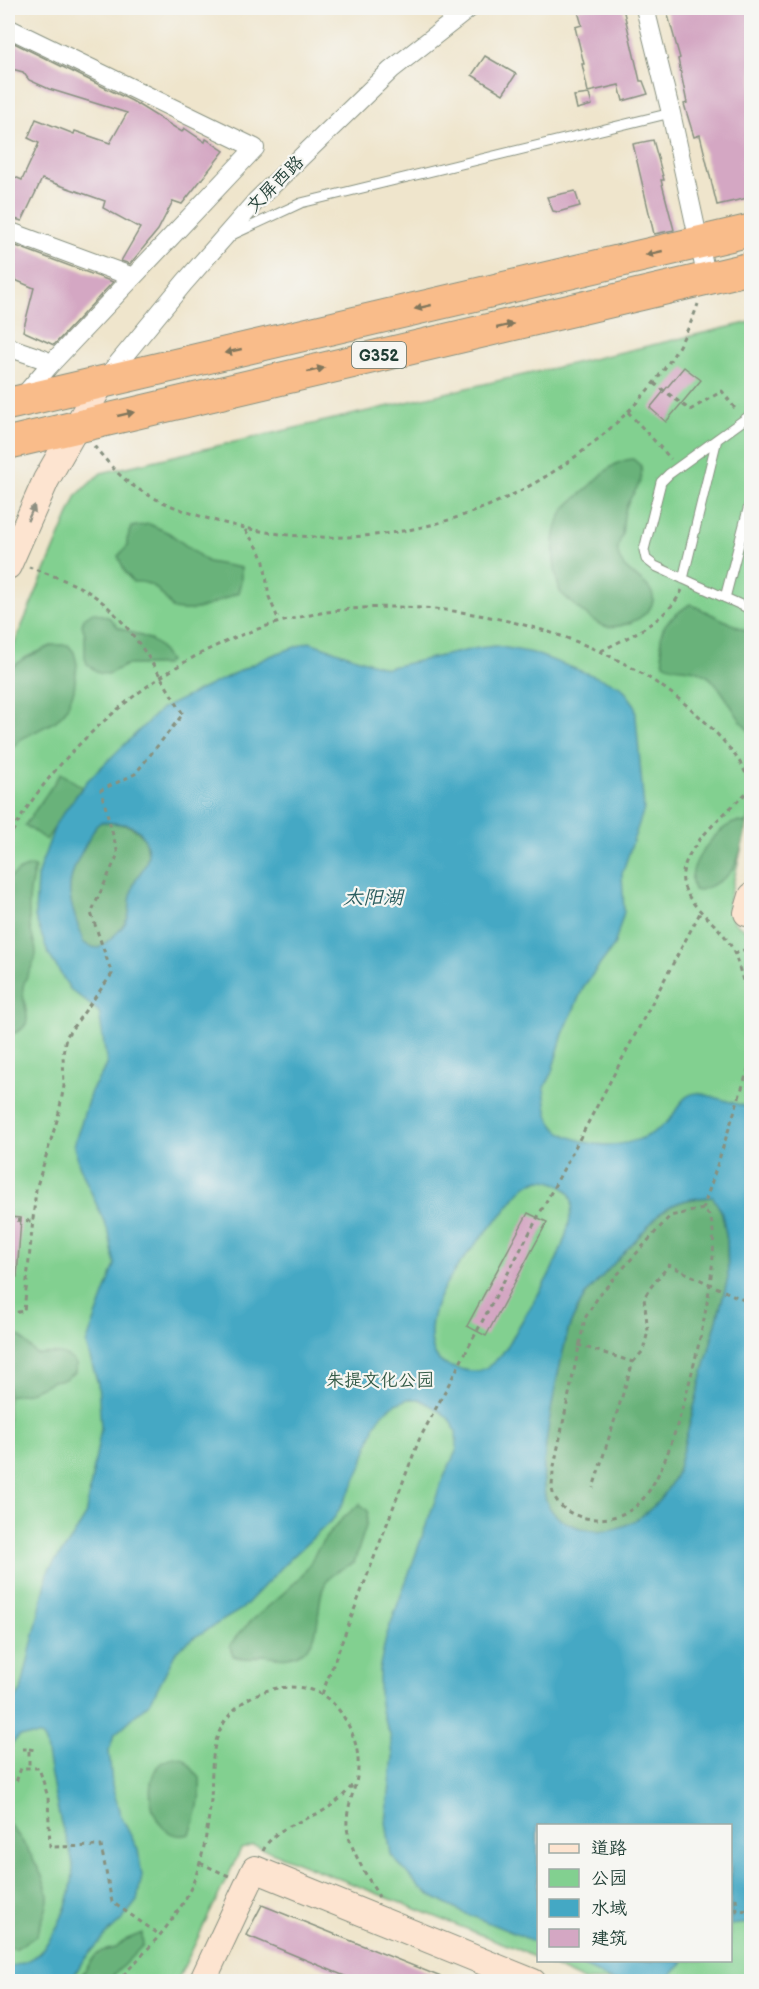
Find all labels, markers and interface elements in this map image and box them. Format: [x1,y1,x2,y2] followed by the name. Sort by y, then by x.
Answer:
[242,151,308,217] street label: 文屏西路
[644,248,663,258] one-way arrow
[414,302,432,312] one-way arrow
[496,320,515,330] one-way arrow
[352,342,406,368] road number: G352
[224,347,242,357] one-way arrow
[306,365,325,374] one-way arrow
[116,409,135,419] one-way arrow
[27,504,36,521] one-way arrow
[343,886,405,910] water label: 太阳湖
[326,1370,434,1391] park label: 朱提文化公园
[537,1824,732,1962] legend
[591,1838,627,1859] text: 道路
[591,1868,627,1889] text: 公园
[591,1898,627,1919] text: 水域
[591,1928,627,1949] text: 建筑

